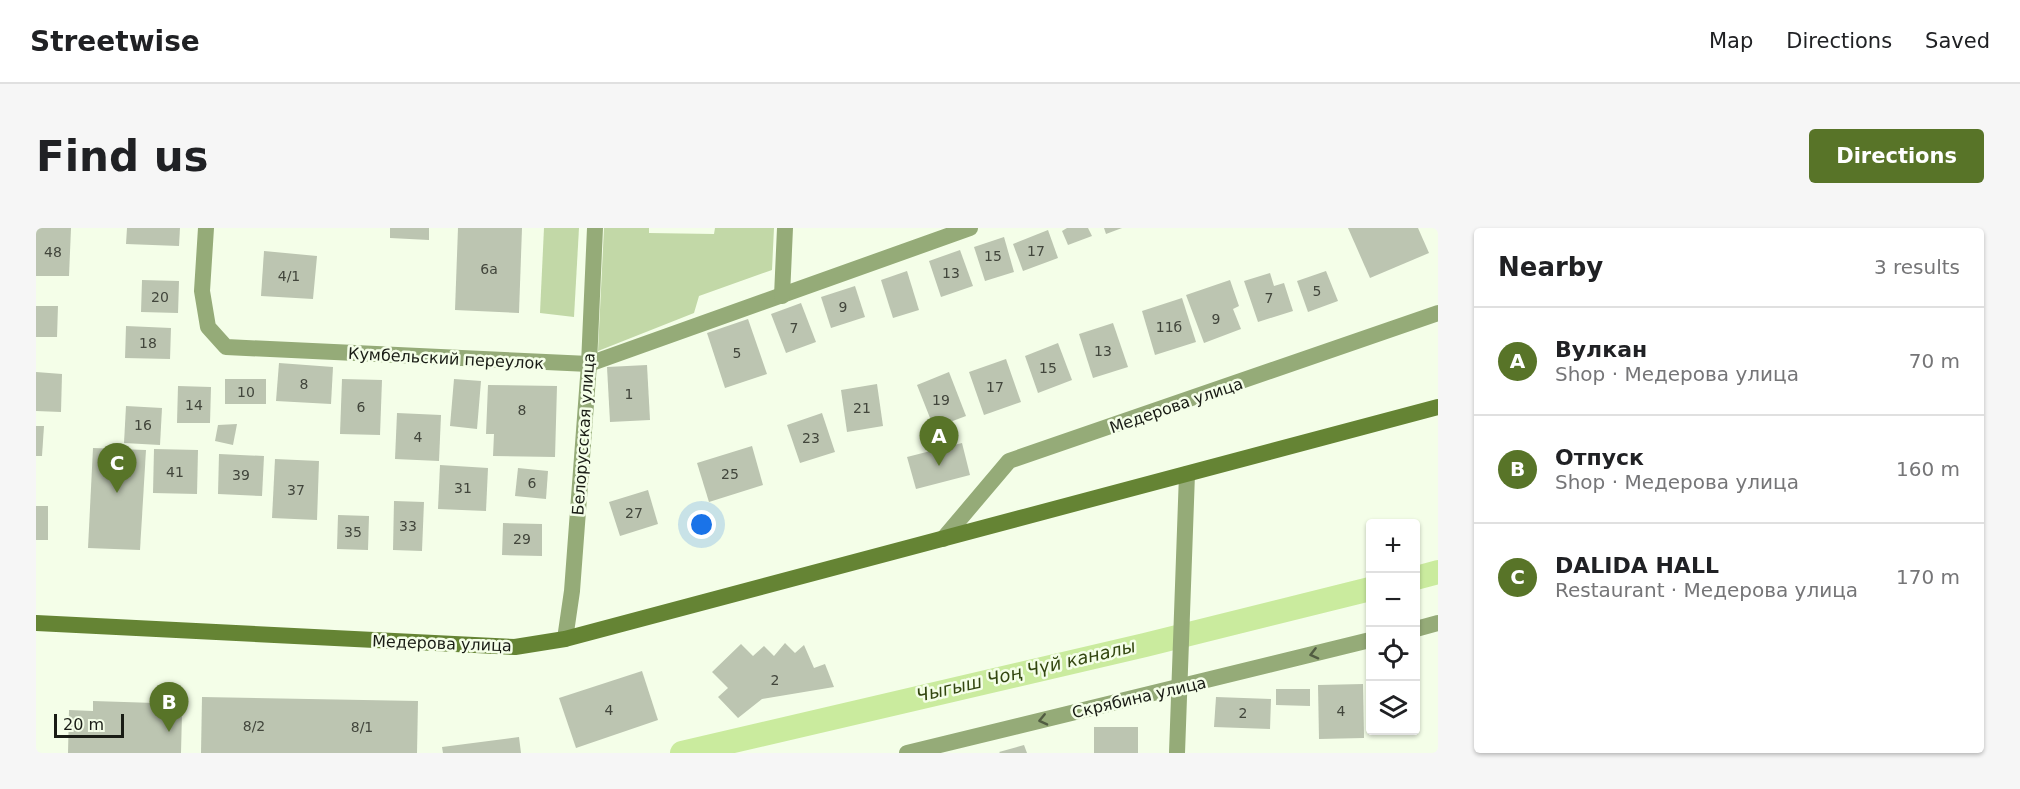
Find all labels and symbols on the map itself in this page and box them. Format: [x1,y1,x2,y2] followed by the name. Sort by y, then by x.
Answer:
[1027,243,1045,259] house number: 17
[44,244,62,260] house number: 48
[984,248,1002,264] house number: 15
[480,261,498,277] house number: 6а
[942,265,960,281] house number: 13
[278,268,300,284] house number: 4/1
[1313,283,1321,299] house number: 5
[151,289,169,305] house number: 20
[1265,290,1273,306] house number: 7
[839,299,847,315] house number: 9
[1212,311,1220,327] house number: 9
[1156,319,1182,335] house number: 11б
[790,320,798,336] house number: 7
[139,335,157,351] house number: 18
[1094,343,1112,359] house number: 13
[348,344,545,373] street label: Кумбельский переулок
[733,345,741,361] house number: 5
[568,352,599,516] street label: Белорусская улица
[1039,360,1057,376] house number: 15
[1107,374,1245,437] street label: Медерова улица
[300,376,308,392] house number: 8
[986,379,1004,395] house number: 17
[237,384,255,400] house number: 10
[625,386,633,402] house number: 1
[932,392,950,408] house number: 19
[185,397,203,413] house number: 14
[357,399,366,415] house number: 6
[853,400,871,416] house number: 21
[518,402,526,418] house number: 8
[920,416,958,466] pin: A
[134,417,152,433] house number: 16
[414,429,423,445] house number: 4
[802,430,820,446] house number: 23
[98,444,136,493] pin: C
[166,464,184,480] house number: 41
[721,466,739,482] house number: 25
[232,467,250,483] house number: 39
[528,475,537,491] house number: 6
[454,480,472,496] house number: 31
[287,482,305,498] house number: 37
[625,505,643,521] house number: 27
[687,510,716,539] your location
[399,518,417,534] house number: 33
[344,524,362,540] house number: 35
[513,531,531,547] house number: 29
[372,632,512,655] street label: Медерова улица
[914,635,1137,706] water label: Чыгыш Чоң Чүй каналы
[1309,647,1319,660] one-way arrow
[771,672,779,688] house number: 2
[1070,673,1208,722] street label: Скрябина улица
[150,682,188,732] pin: B
[605,702,614,718] house number: 4
[1337,703,1346,719] house number: 4
[1239,705,1247,721] house number: 2
[54,711,124,738] scale bar
[1038,713,1048,726] one-way arrow
[243,718,265,734] house number: 8/2
[351,719,373,735] house number: 8/1

